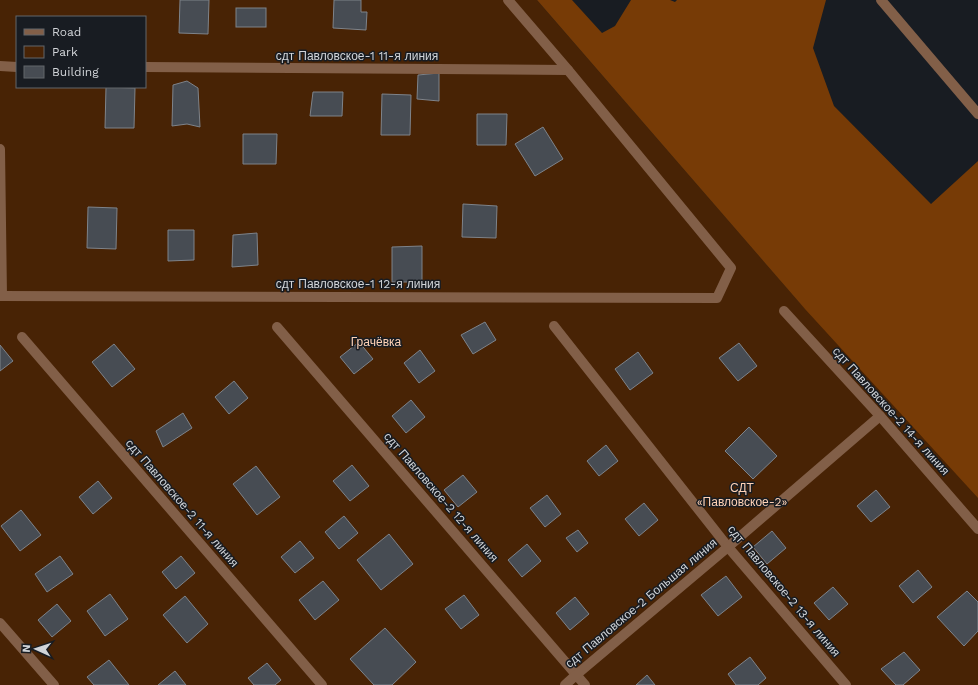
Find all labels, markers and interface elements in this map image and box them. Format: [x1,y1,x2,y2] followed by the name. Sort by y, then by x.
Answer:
[16,16,146,88] legend
[52,25,81,39] text: Road
[52,45,78,59] text: Park
[276,49,438,63] street label: сдт Павловское-1 11-я линия
[52,65,99,79] text: Building
[276,277,440,291] street label: сдт Павловское-1 12-я линия
[351,335,402,349] park label: Грачёвка
[830,344,952,478] street label: сдт Павловское-2 14-я линия
[381,429,501,565] street label: сдт Павловское-2 12-я линия
[123,436,241,570] street label: сдт Павловское-2 11-я линия
[697,481,787,509] park label: СДТ «Павловское-2»
[725,522,843,660] street label: сдт Павловское-2 13-я линия
[562,535,720,671] street label: сдт Павловское-2 Большая линия
[16,629,56,669] north arrow
[20,644,33,653] text: N

